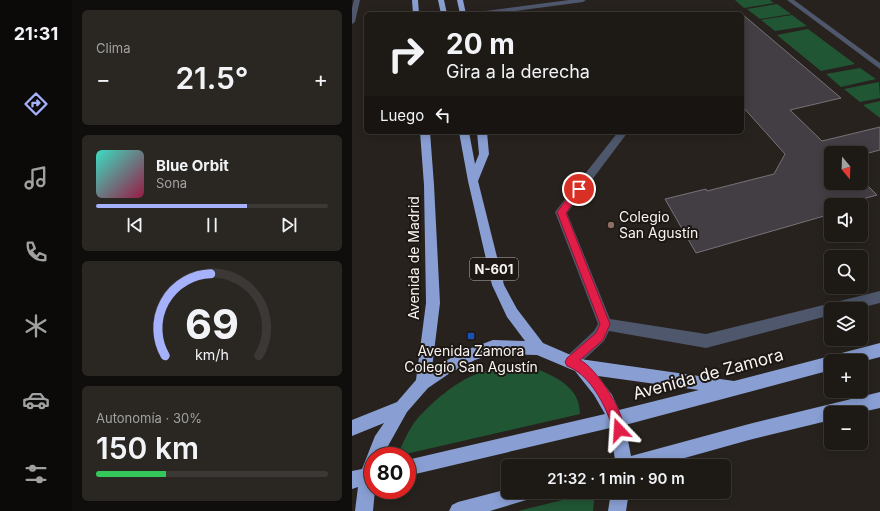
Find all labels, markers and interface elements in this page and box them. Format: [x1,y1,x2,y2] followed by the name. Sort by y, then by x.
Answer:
[14,23,58,44] text: 21:31
[446,27,515,61] text: 20 m
[380,28,432,80] icon: right
[96,40,130,56] text: Clima
[175,60,249,96] text: 21.5°
[446,61,590,82] text: Gira a la derecha
[96,66,111,92] text: −
[313,66,328,92] text: +
[22,90,50,118] icon: directions
[432,104,454,126] icon: left
[380,106,424,125] text: Luego
[824,146,868,190] north arrow
[824,146,868,450] map controls
[156,156,229,175] text: Blue Orbit
[22,164,50,192] icon: music
[562,172,596,206] pin
[156,175,187,191] text: Sona
[568,178,590,200] icon: arrive
[405,196,422,320] street label: Avenida de Madrid
[824,198,868,242] button: sound
[619,208,698,241] place label: Colegio San Agustín
[124,214,146,236] icon: previous
[201,214,223,236] icon: pause
[278,214,300,236] icon: next
[606,220,616,230] marker: Colegio San Agustín
[22,238,50,266] icon: phone
[824,250,868,294] button: search
[470,258,518,280] road number: N-601
[185,299,239,349] text: 69
[824,302,868,346] button: layers
[22,312,50,340] icon: climate
[466,331,476,341] marker: Avenida Zamora Colegio San Agustín
[404,342,538,375] place label: Avenida Zamora Colegio San Agustín
[631,344,785,404] street label: Avenida de Zamora
[195,346,229,363] text: km/h
[824,354,868,398] button: +
[22,386,50,414] icon: car
[824,406,868,450] button: −
[598,409,640,451] position arrow
[96,410,202,426] text: Autonomía · 30%
[96,430,199,466] text: 150 km
[364,447,416,499] speed limit sign: 80
[22,460,50,488] icon: filters
[547,469,685,488] text: 21:32 · 1 min · 90 m

